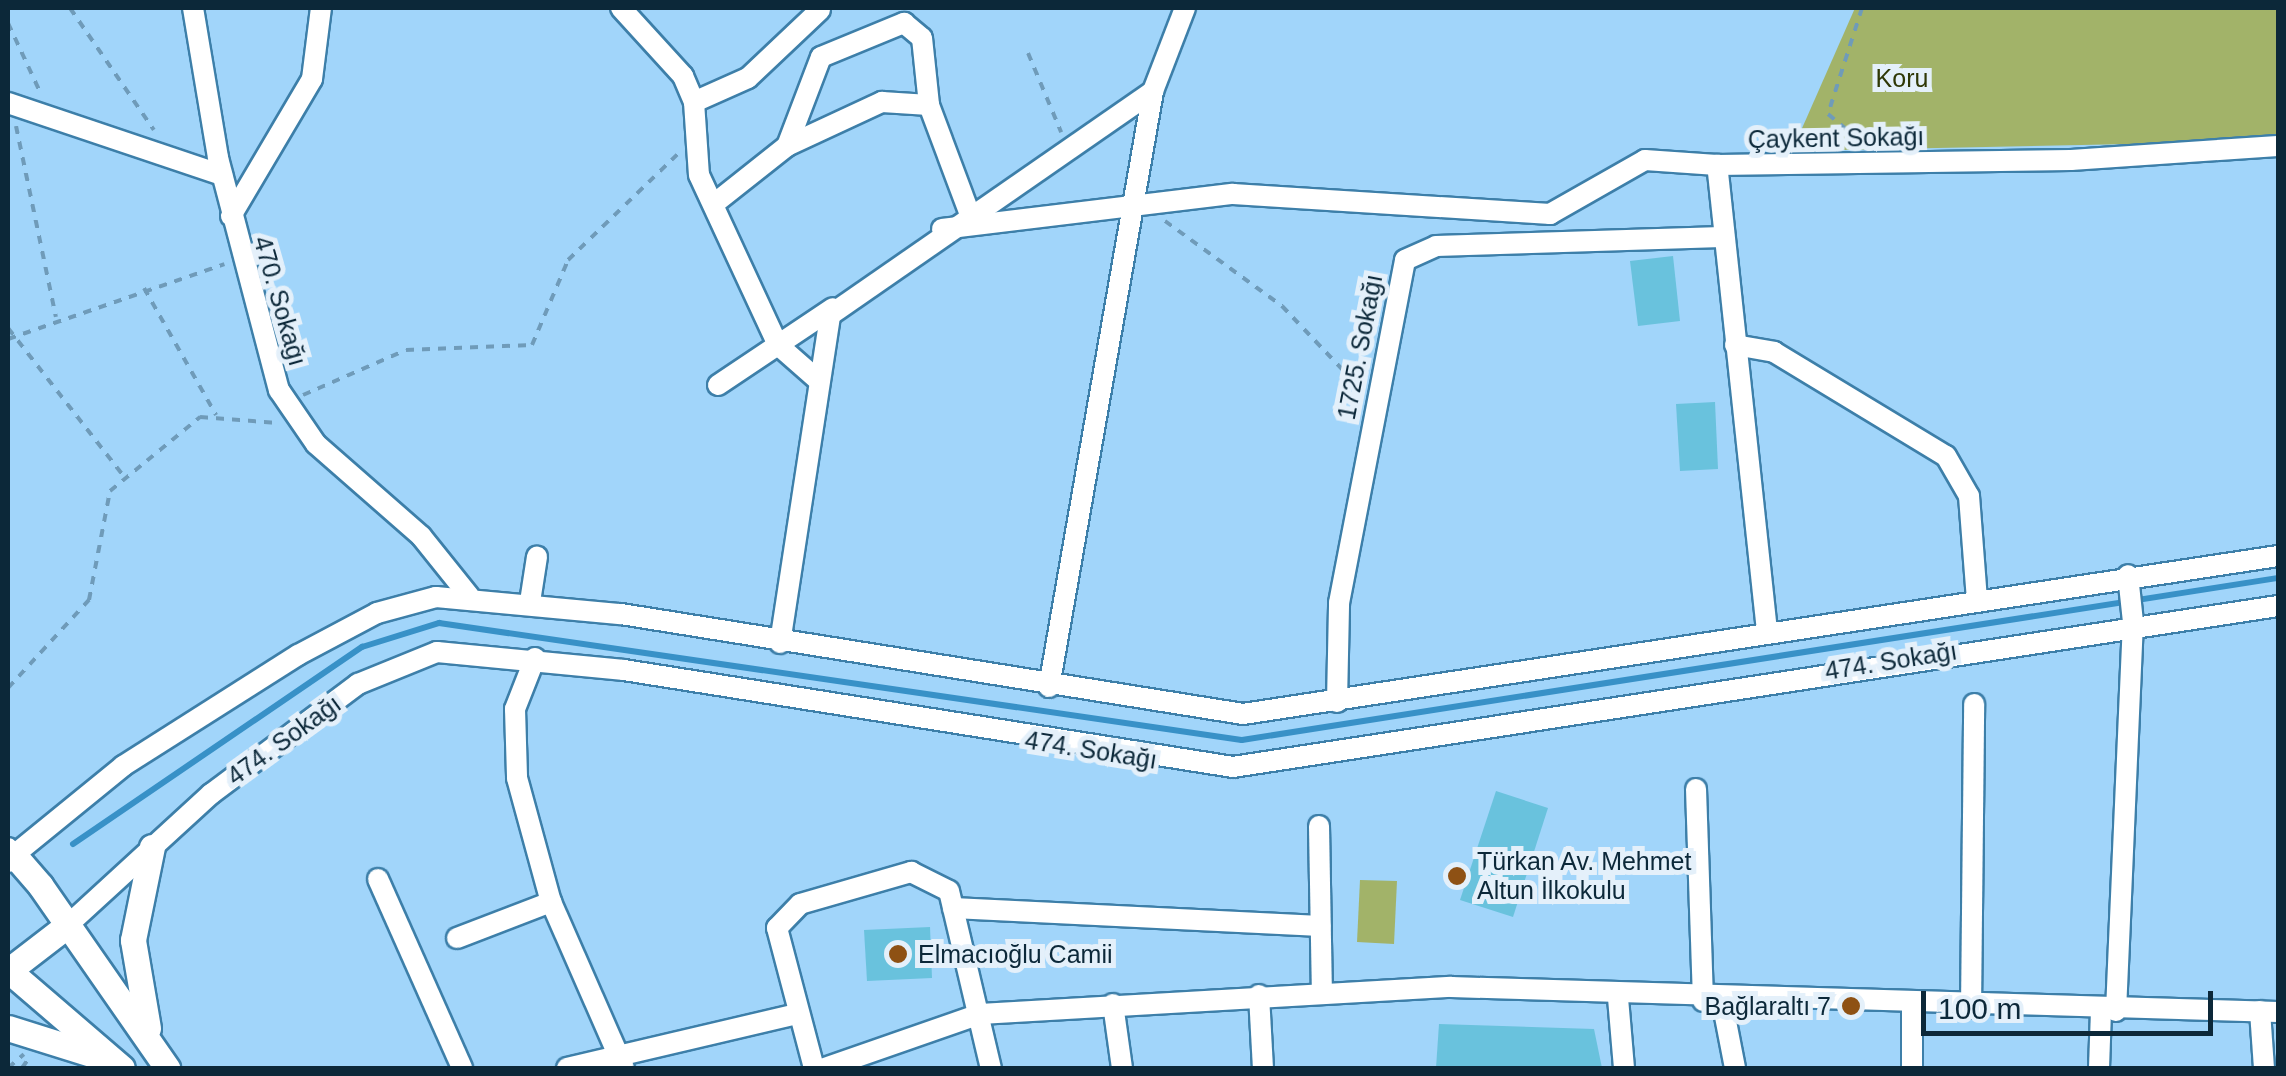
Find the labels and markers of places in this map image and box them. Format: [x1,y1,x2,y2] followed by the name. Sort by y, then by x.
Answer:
[1477,847,1693,906] place label: Türkan Av. Mehmet Altun İlkokulu
[1446,865,1468,887] marker: Türkan Av. Mehmet Altun İlkokulu
[918,939,1113,969] place label: Elmacıoğlu Camii
[887,943,909,965] marker: Elmacıoğlu Camii
[1705,991,1831,1021] place label: Bağlaraltı 7
[1840,995,1862,1017] marker: Bağlaraltı 7

